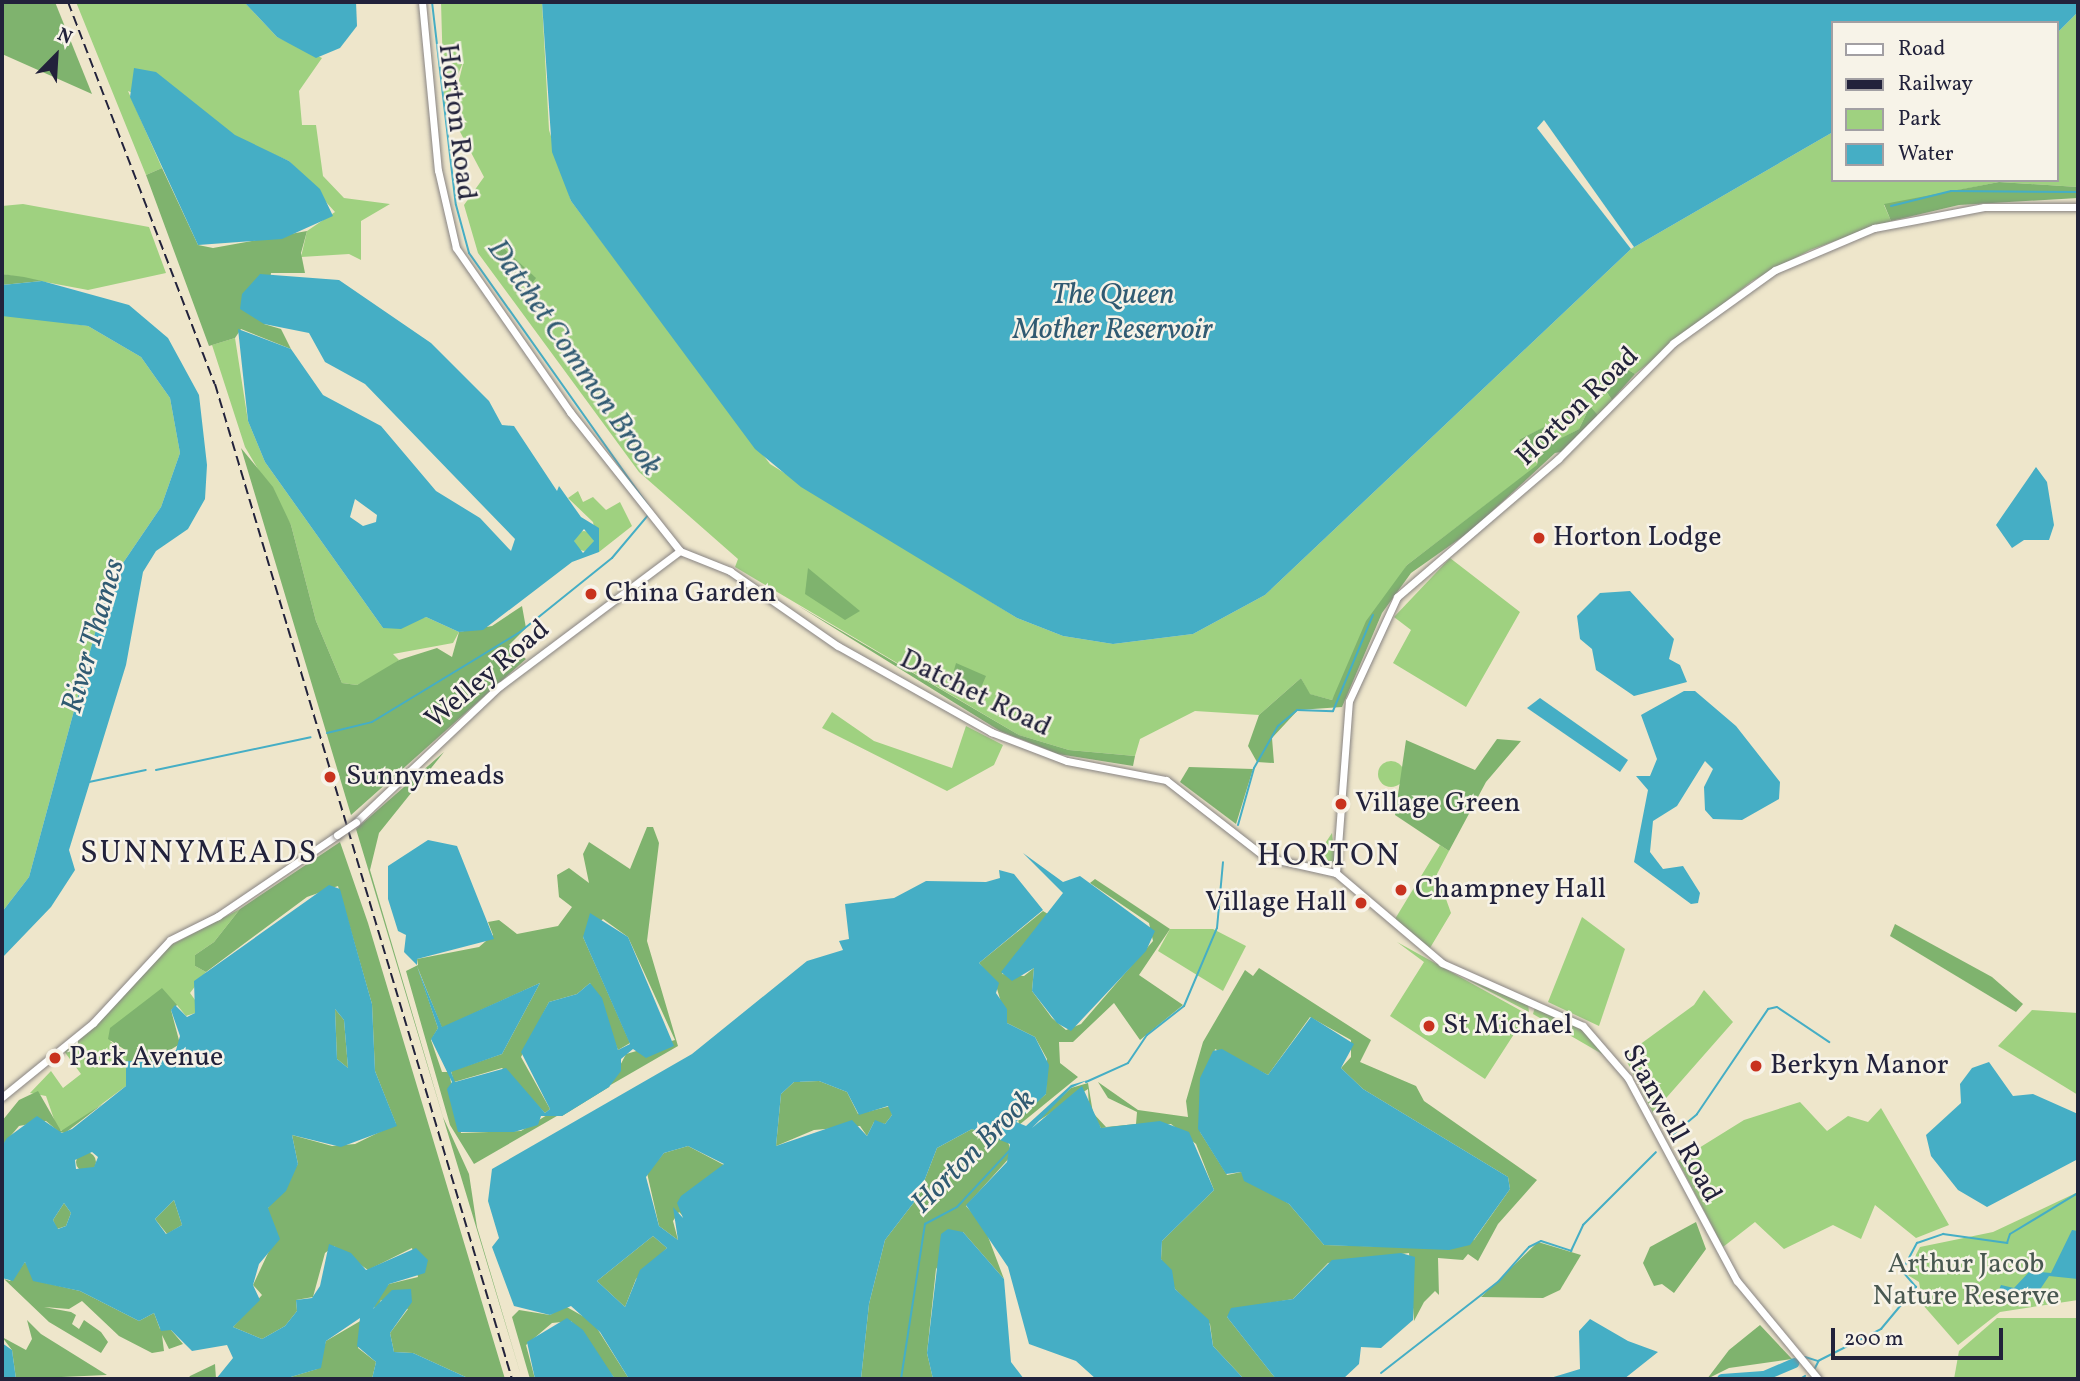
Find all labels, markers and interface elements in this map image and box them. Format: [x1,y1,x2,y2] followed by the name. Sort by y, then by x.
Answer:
[21,21,91,91] north arrow
[1832,21,2059,182] legend
[53,22,76,51] text: N
[1898,35,1945,64] text: Road
[430,42,482,202] street label: Horton Road
[1898,70,1973,99] text: Railway
[1898,105,1941,134] text: Park
[1898,140,1954,169] text: Water
[479,233,669,483] water label: Datchet Common Brook
[1013,277,1213,348] water label: The Queen Mother Reservoir
[1510,340,1646,474] street label: Horton Road
[1553,521,1721,555] place label: Horton Lodge
[1531,530,1547,546] marker: Horton Lodge
[55,555,133,717] water label: River Thames
[605,577,777,611] place label: China Garden
[583,586,599,602] marker: China Garden
[419,613,557,737] street label: Welley Road
[894,643,1056,745] street label: Datchet Road
[346,760,504,794] place label: Sunnymeads
[320,767,340,787] marker: Sunnymeads
[1355,787,1521,821] place label: Village Green
[1333,796,1349,812] marker: Village Green
[81,835,317,873] district label: SUNNYMEADS
[1257,838,1401,876] district label: HORTON
[1415,873,1607,907] place label: Champney Hall
[1393,882,1409,898] marker: Champney Hall
[1205,886,1347,920] place label: Village Hall
[1353,895,1369,911] marker: Village Hall
[1443,1009,1572,1043] place label: St Michael
[1421,1018,1437,1034] marker: St Michael
[1614,1039,1728,1209] street label: Stanwell Road
[69,1041,223,1075] place label: Park Avenue
[1770,1049,1949,1083] place label: Berkyn Manor
[47,1050,63,1066] marker: Park Avenue
[1748,1058,1764,1074] marker: Berkyn Manor
[904,1082,1044,1222] water label: Horton Brook
[1872,1248,2060,1314] park label: Arthur Jacob Nature Reserve
[1835,1314,2007,1358] scale bar
[1844,1325,1904,1354] text: 200 m

